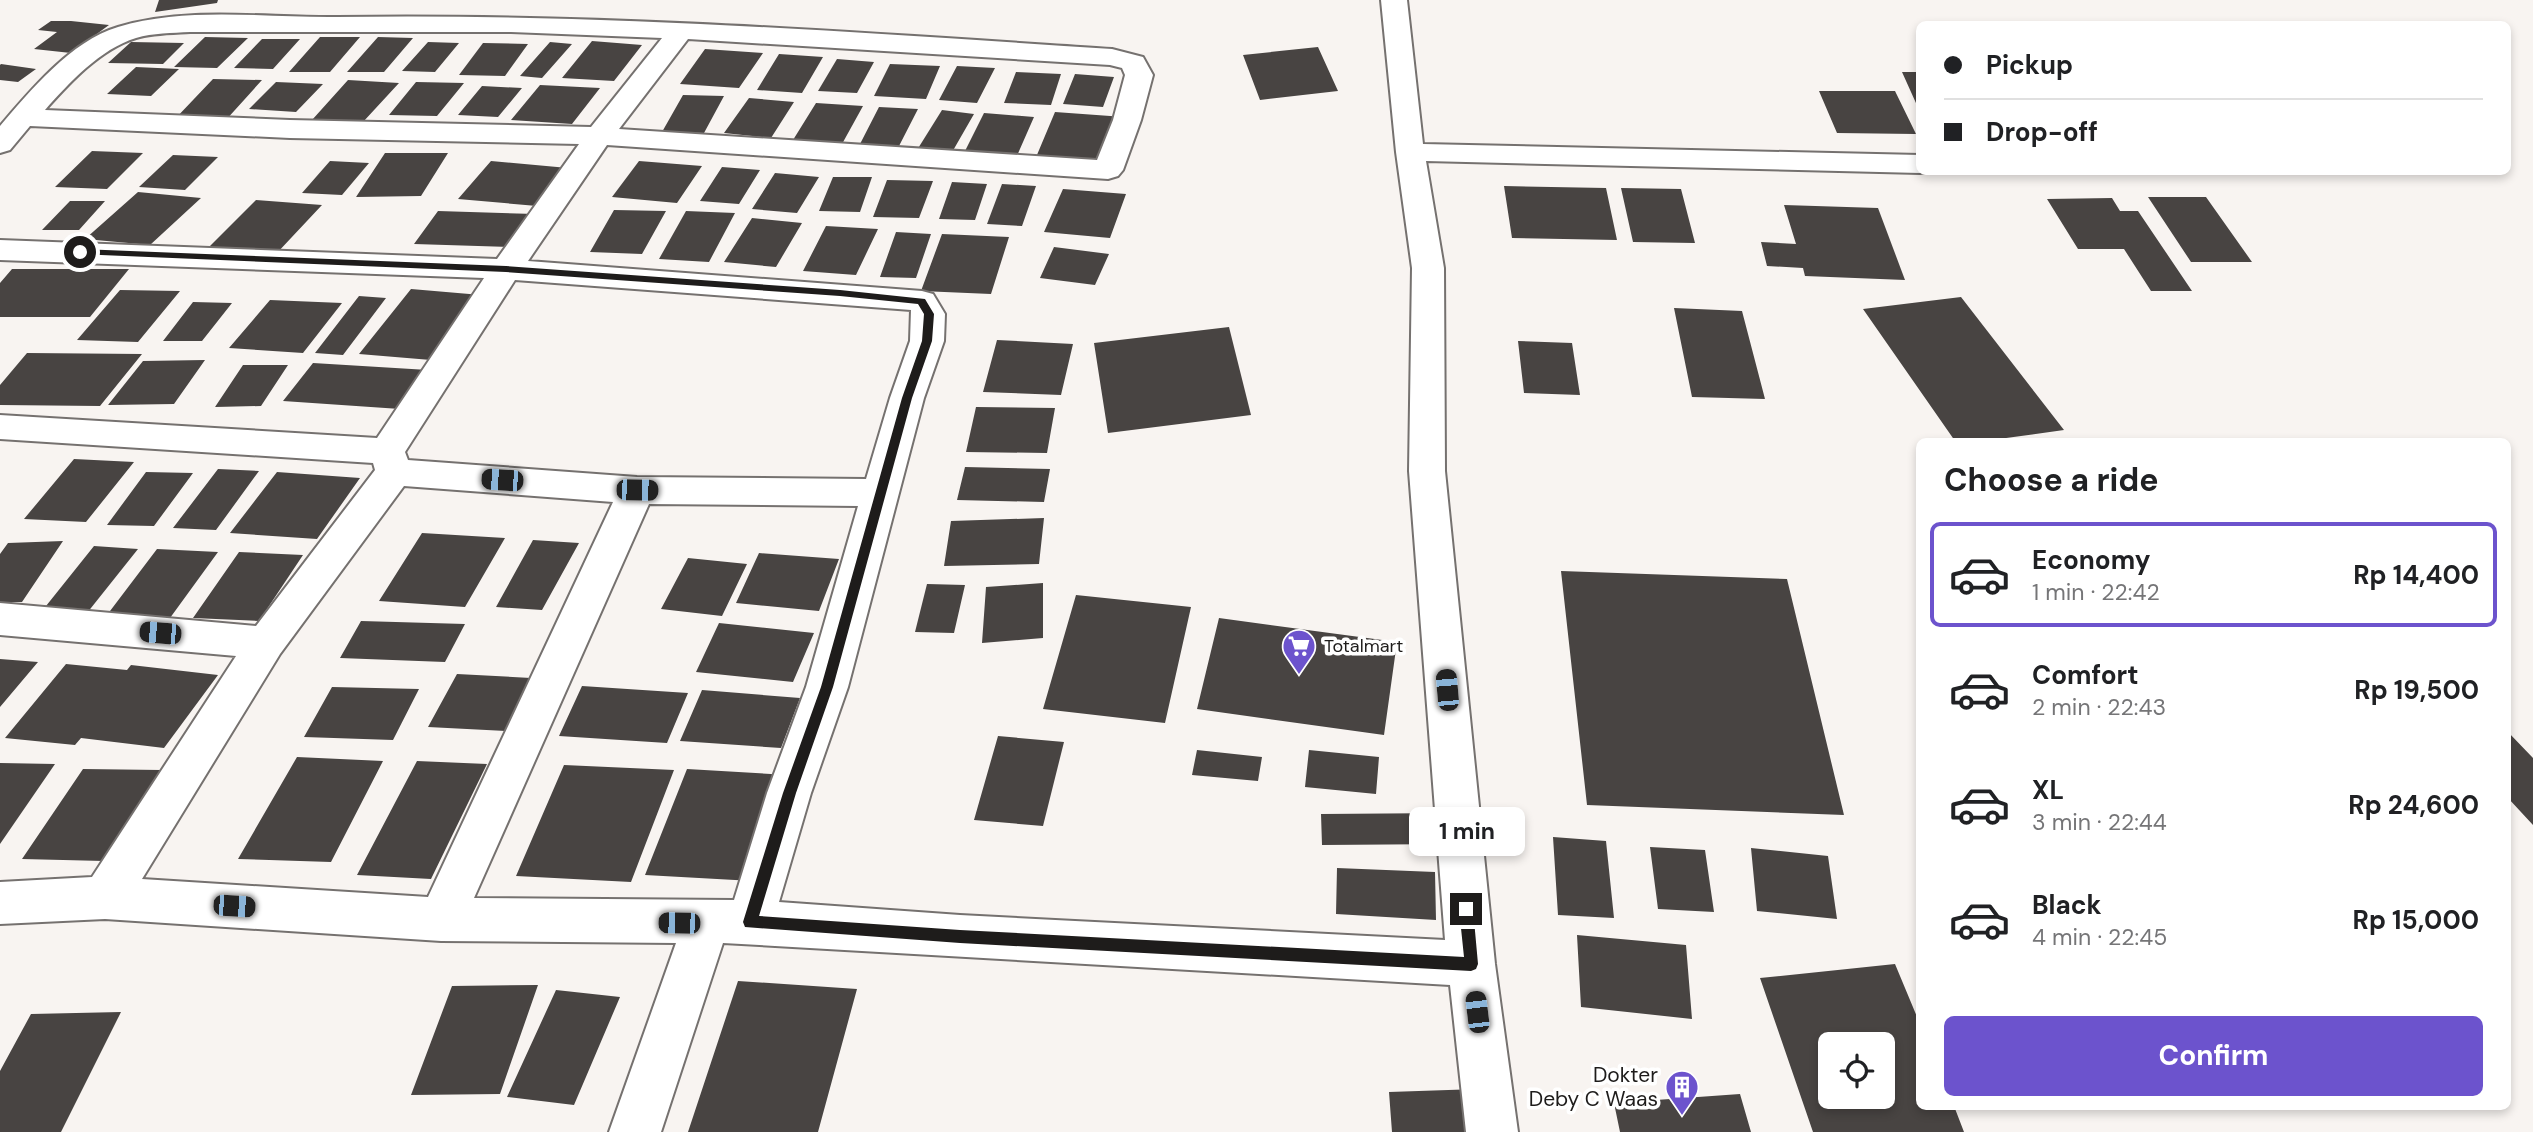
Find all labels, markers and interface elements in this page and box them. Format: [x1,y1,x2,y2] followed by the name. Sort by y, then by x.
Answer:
[1986,48,2073,82] text: Pickup
[1986,115,2098,149] text: Drop-off
[64,236,96,268] route start
[1944,459,2159,501] text: Choose a ride
[481,468,524,492] car
[616,479,659,501] car
[1948,543,2011,606] icon: car
[2032,543,2150,577] text: Economy
[2353,558,2479,592] text: Rp 14,400
[2032,577,2160,607] text: 1 min · 22:42
[139,621,182,645] car
[1280,627,1318,676] supermarket icon: Totalmart
[1324,634,1403,658] place label: Totalmart
[1948,658,2011,721] icon: car
[2032,658,2138,692] text: Comfort
[1435,668,1460,712] car
[2354,673,2479,707] text: Rp 19,500
[2032,692,2166,722] text: 2 min · 22:43
[1948,773,2011,836] icon: car
[2032,773,2064,807] text: XL
[2348,788,2479,822] text: Rp 24,600
[2032,807,2167,837] text: 3 min · 22:44
[1408,808,1524,856] callout: 1 min
[1439,816,1495,846] text: 1 min
[1948,888,2011,951] icon: car
[2032,888,2102,922] text: Black
[1450,893,1482,925] route end
[213,894,256,918] car
[2353,903,2479,937] text: Rp 15,000
[658,912,701,934] car
[2032,922,2167,952] text: 4 min · 22:45
[1465,990,1490,1034] car
[1944,1016,2483,1096] button: Confirm
[1818,1032,1895,1109] map controls
[1818,1032,1895,1109] button: locate
[1529,1061,1658,1113] place label: Dokter Deby C Waas
[1663,1068,1701,1117] building icon: Dokter Deby C Waas

